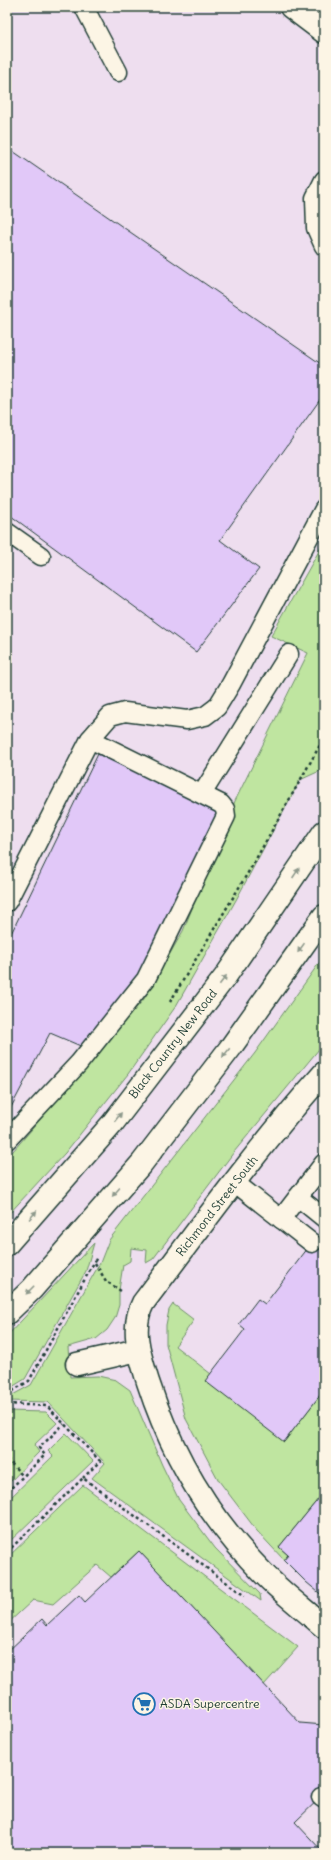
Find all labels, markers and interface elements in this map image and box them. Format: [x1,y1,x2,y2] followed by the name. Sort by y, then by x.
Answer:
[292,868,300,878] one-way arrow
[297,942,305,953] one-way arrow
[218,975,227,986] one-way arrow
[125,986,220,1101] street label: Black Country New Road
[221,1048,230,1059] one-way arrow
[113,1111,122,1122] one-way arrow
[173,1152,261,1259] street label: Richmond Street South
[111,1187,121,1197] one-way arrow
[28,1210,37,1220] one-way arrow
[25,1285,35,1295] one-way arrow
[131,1691,157,1717] supermarket icon: ASDA Supercentre
[160,1696,259,1711] place label: ASDA Supercentre

